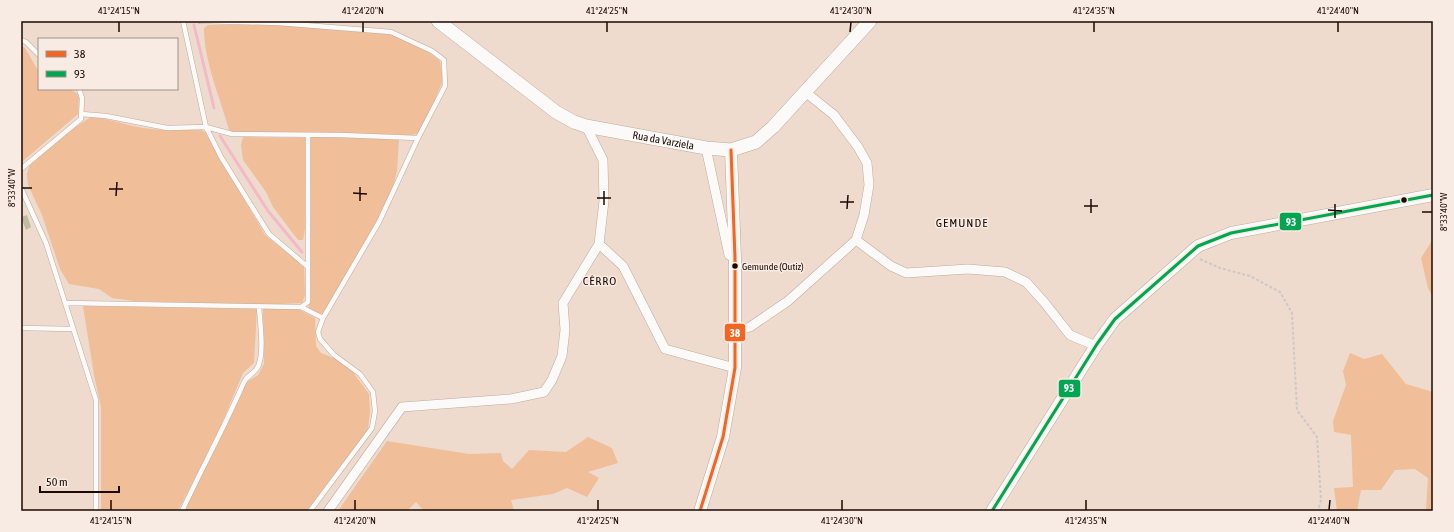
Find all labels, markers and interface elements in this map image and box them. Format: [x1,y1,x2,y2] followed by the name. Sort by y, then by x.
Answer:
[98,5,140,16] text: 41°24'15"N
[342,5,384,16] text: 41°24'20"N
[586,5,628,16] text: 41°24'25"N
[830,5,872,16] text: 41°24'30"N
[1073,5,1115,16] text: 41°24'35"N
[1317,5,1359,16] text: 41°24'40"N
[38,38,178,90] legend
[74,47,86,61] text: 38
[74,67,85,81] text: 93
[632,129,695,152] street label: Rua da Varziela
[6,168,17,207] text: 8°33'40"W
[1438,192,1449,231] text: 8°33'40"W
[1399,195,1409,205] unlabelled marker
[1279,212,1302,231] line badge: 93
[936,216,988,230] district label: GEMUNDE
[1286,216,1296,228] text: 93
[730,261,740,271] marker: Gemunde (Outiz)
[742,261,804,272] place label: Gemunde (Outiz)
[583,274,617,288] district label: CÊRRO
[724,323,746,342] line badge: 38
[730,327,740,339] text: 38
[1058,379,1081,398] line badge: 93
[1064,382,1074,394] text: 93
[40,468,119,494] scale bar
[46,475,68,489] text: 50 m
[90,515,132,526] text: 41°24'15"N
[334,515,376,526] text: 41°24'20"N
[577,515,619,526] text: 41°24'25"N
[821,515,863,526] text: 41°24'30"N
[1065,515,1107,526] text: 41°24'35"N
[1308,515,1350,526] text: 41°24'40"N

